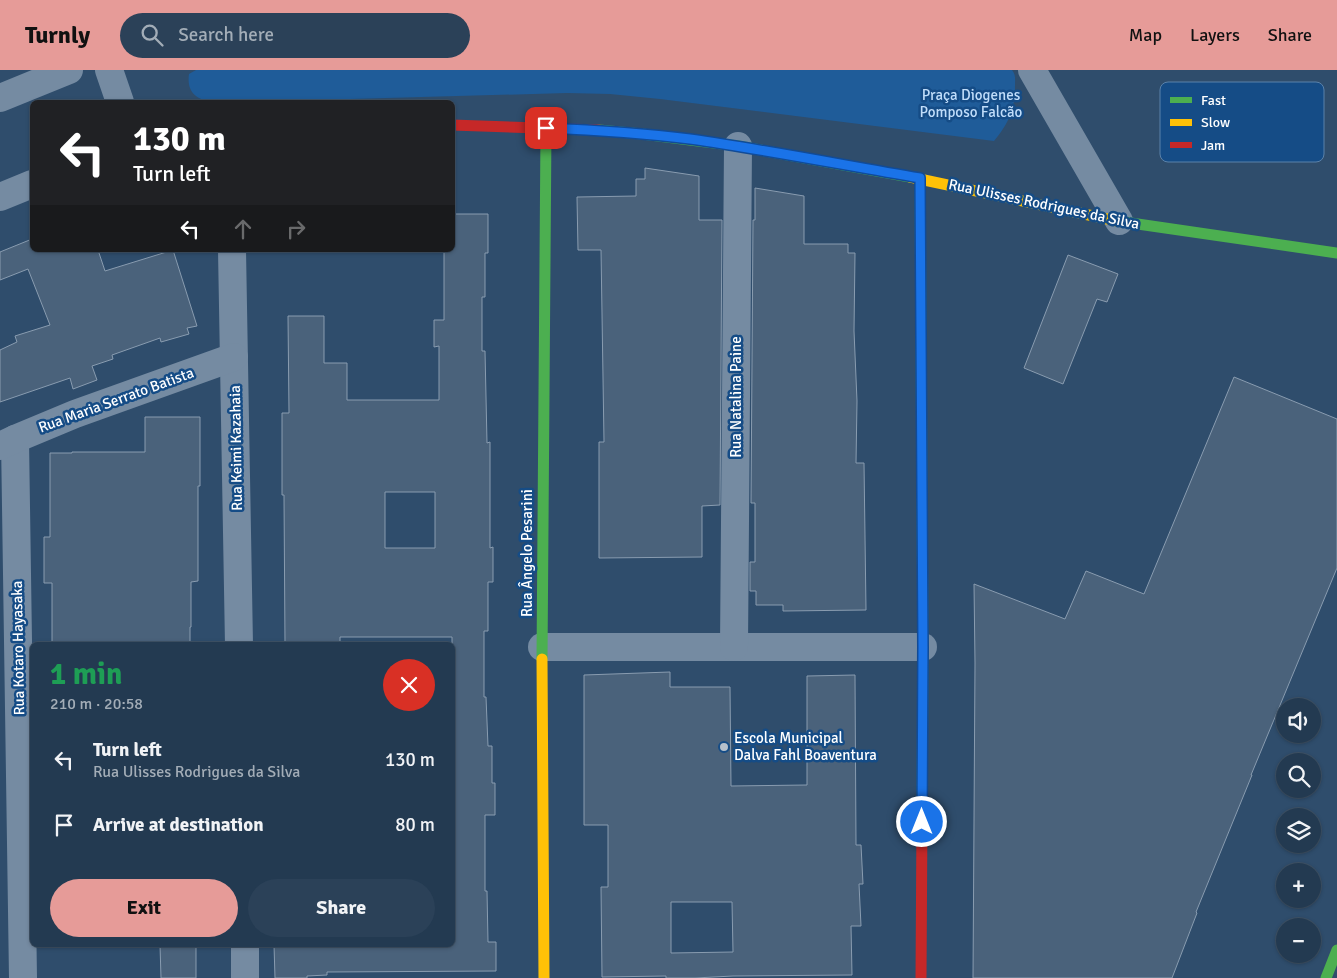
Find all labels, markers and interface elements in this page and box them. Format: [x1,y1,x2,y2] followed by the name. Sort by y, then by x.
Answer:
[120,13,470,58] search box
[25,20,90,50] text: Turnly
[138,21,166,49] icon: search
[178,23,274,47] text: Search here
[1129,24,1162,46] text: Map
[1190,24,1240,46] text: Layers
[1268,24,1312,46] text: Share
[1160,82,1324,162] legend
[920,86,1023,121] park label: Praça Diogenes Pomposo Falcão
[1201,92,1226,109] text: Fast
[525,107,567,149] pin
[532,114,560,142] icon: arrive
[1201,114,1230,131] text: Slow
[133,117,226,160] text: 130 m
[50,120,115,185] icon: left
[1201,137,1225,154] text: Jam
[133,160,211,187] text: Turn left
[947,175,1141,233] street label: Rua Ulisses Rodrigues da Silva
[176,215,204,243] icon: left
[229,215,257,243] icon: ahead
[282,215,310,243] icon: right
[727,336,745,458] street label: Rua Natalina Paine
[36,363,196,437] street label: Rua Maria Serrato Batista
[226,385,246,511] street label: Rua Keimi Kazahaia
[518,489,536,617] street label: Rua Ângelo Pesarini
[8,581,28,715] street label: Rua Kotaro Hayasaka
[50,656,122,693] text: 1 min
[383,659,435,711] button: close
[50,694,143,714] text: 210 m · 20:58
[1276,698,1321,963] map controls
[1276,698,1321,743] button: sound
[734,729,877,764] place label: Escola Municipal Dalva Fahl Boaventura
[93,738,162,762] text: Turn left
[718,741,730,753] marker: Escola Municipal Dalva Fahl Boaventura
[50,746,78,774] icon: left
[385,748,435,772] text: 130 m
[1276,753,1321,798] button: search
[93,762,300,782] text: Rua Ulisses Rodrigues da Silva
[895,795,947,847] position arrow
[1276,808,1321,853] button: layers
[50,811,78,839] icon: arrive
[93,813,264,837] text: Arrive at destination
[395,813,435,837] text: 80 m
[1276,863,1321,908] button: +
[50,879,238,937] button: Exit
[248,879,435,937] button: Share
[1276,918,1321,963] button: −

